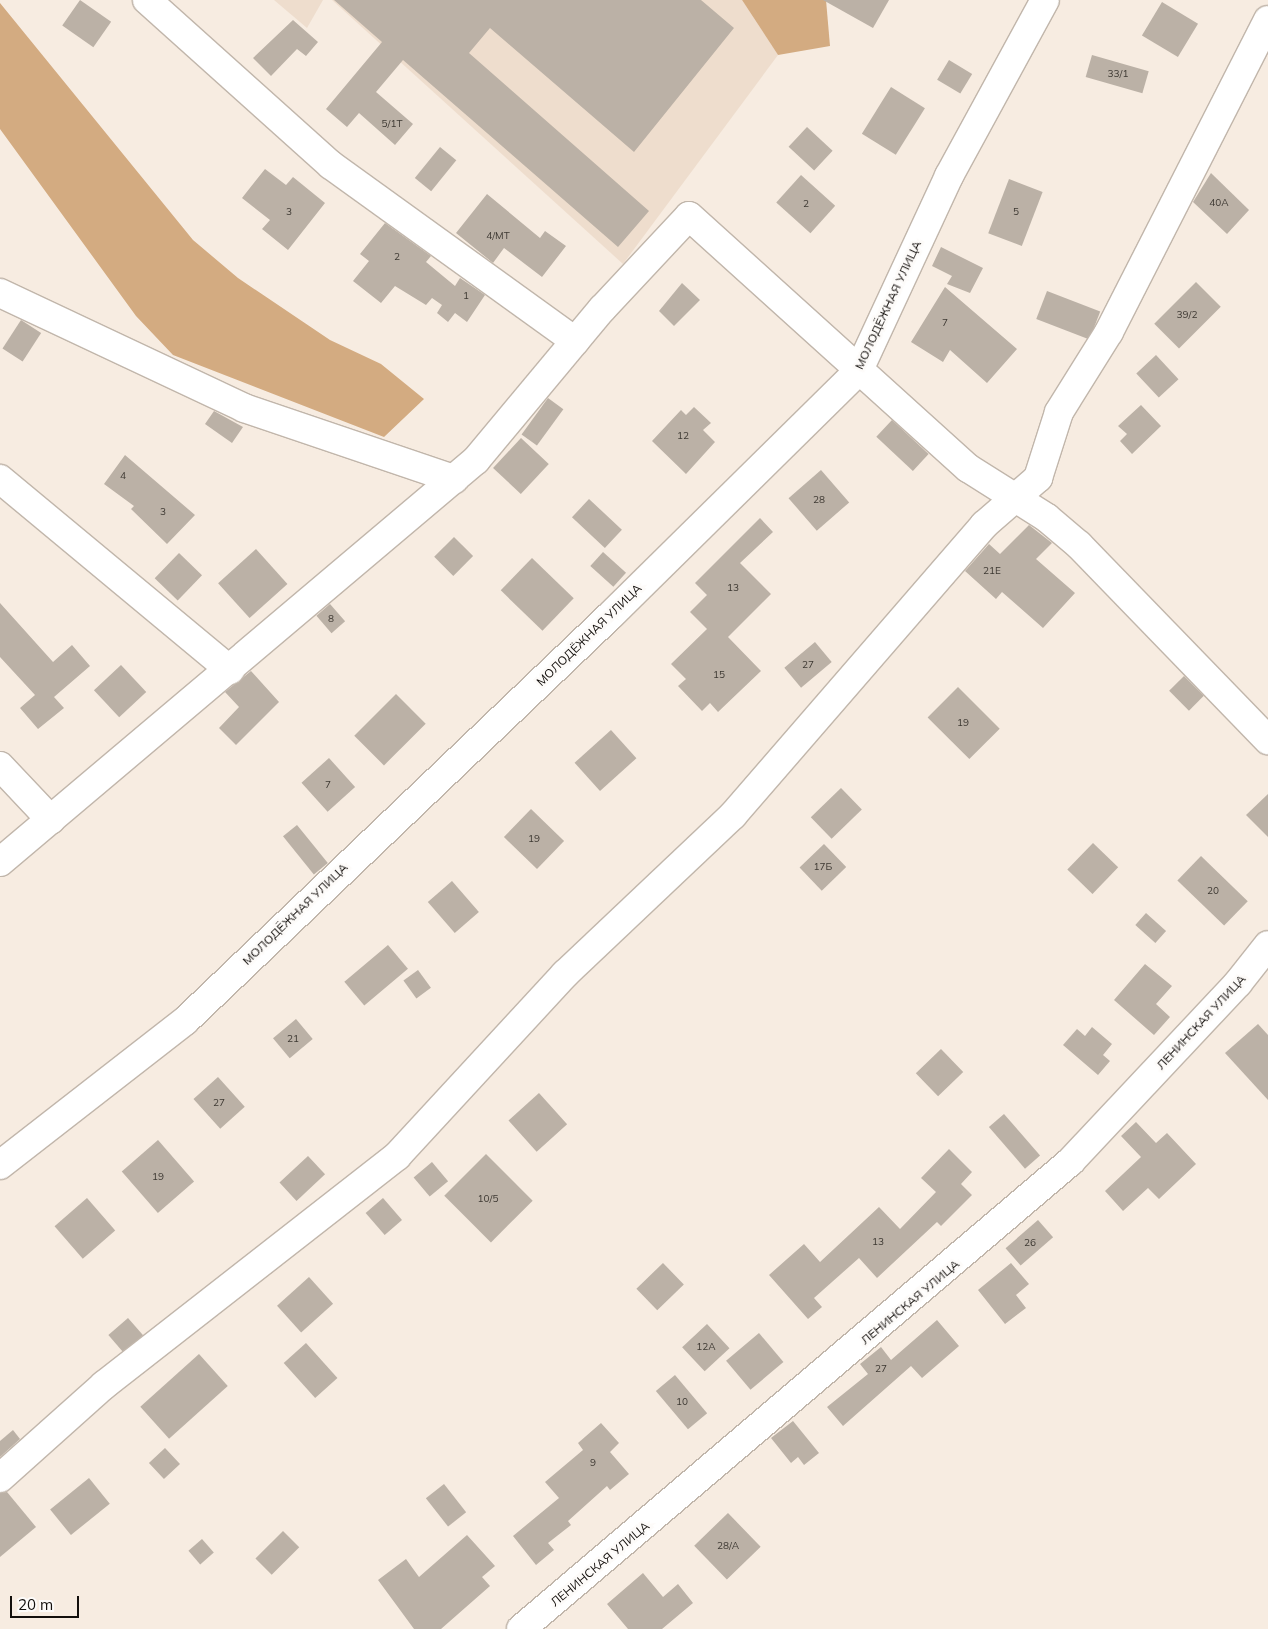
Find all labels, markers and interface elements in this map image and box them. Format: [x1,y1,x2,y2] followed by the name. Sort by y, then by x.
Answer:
[1108,68,1128,80] house number: 33/1
[382,118,402,130] house number: 5/1Т
[1209,197,1229,209] house number: 40А
[803,198,809,210] house number: 2
[286,206,292,218] house number: 3
[1013,206,1019,218] house number: 5
[486,230,510,242] house number: 4/МТ
[852,238,924,372] street label: МОЛОДЁЖНАЯ УЛИЦА
[394,251,400,263] house number: 2
[463,290,469,302] house number: 1
[1177,309,1197,321] house number: 39/2
[942,317,948,329] house number: 7
[677,430,689,442] house number: 12
[120,470,126,482] house number: 4
[813,494,825,506] house number: 28
[160,506,166,518] house number: 3
[983,565,1001,577] house number: 21Е
[534,581,644,689] street label: МОЛОДЁЖНАЯ УЛИЦА
[727,582,739,594] house number: 13
[328,613,334,625] house number: 8
[802,659,814,671] house number: 27
[713,669,725,681] house number: 15
[957,717,969,729] house number: 19
[325,779,331,791] house number: 7
[528,833,540,845] house number: 19
[240,860,350,968] street label: МОЛОДЁЖНАЯ УЛИЦА
[814,861,832,873] house number: 17Б
[1207,885,1219,897] house number: 20
[1153,972,1249,1072] street label: ЛЕНИНСКАЯ УЛИЦА
[287,1033,299,1045] house number: 21
[213,1097,225,1109] house number: 27
[152,1171,164,1183] house number: 19
[478,1193,498,1205] house number: 10/5
[872,1236,884,1248] house number: 13
[1024,1237,1036,1249] house number: 26
[858,1257,962,1347] street label: ЛЕНИНСКАЯ УЛИЦА
[696,1341,716,1353] house number: 12А
[875,1363,887,1375] house number: 27
[676,1396,688,1408] house number: 10
[590,1457,596,1469] house number: 9
[548,1519,652,1609] street label: ЛЕНИНСКАЯ УЛИЦА
[717,1540,739,1552] house number: 28/А
[12,1586,81,1618] scale bar
[18,1595,53,1614] text: 20 m

